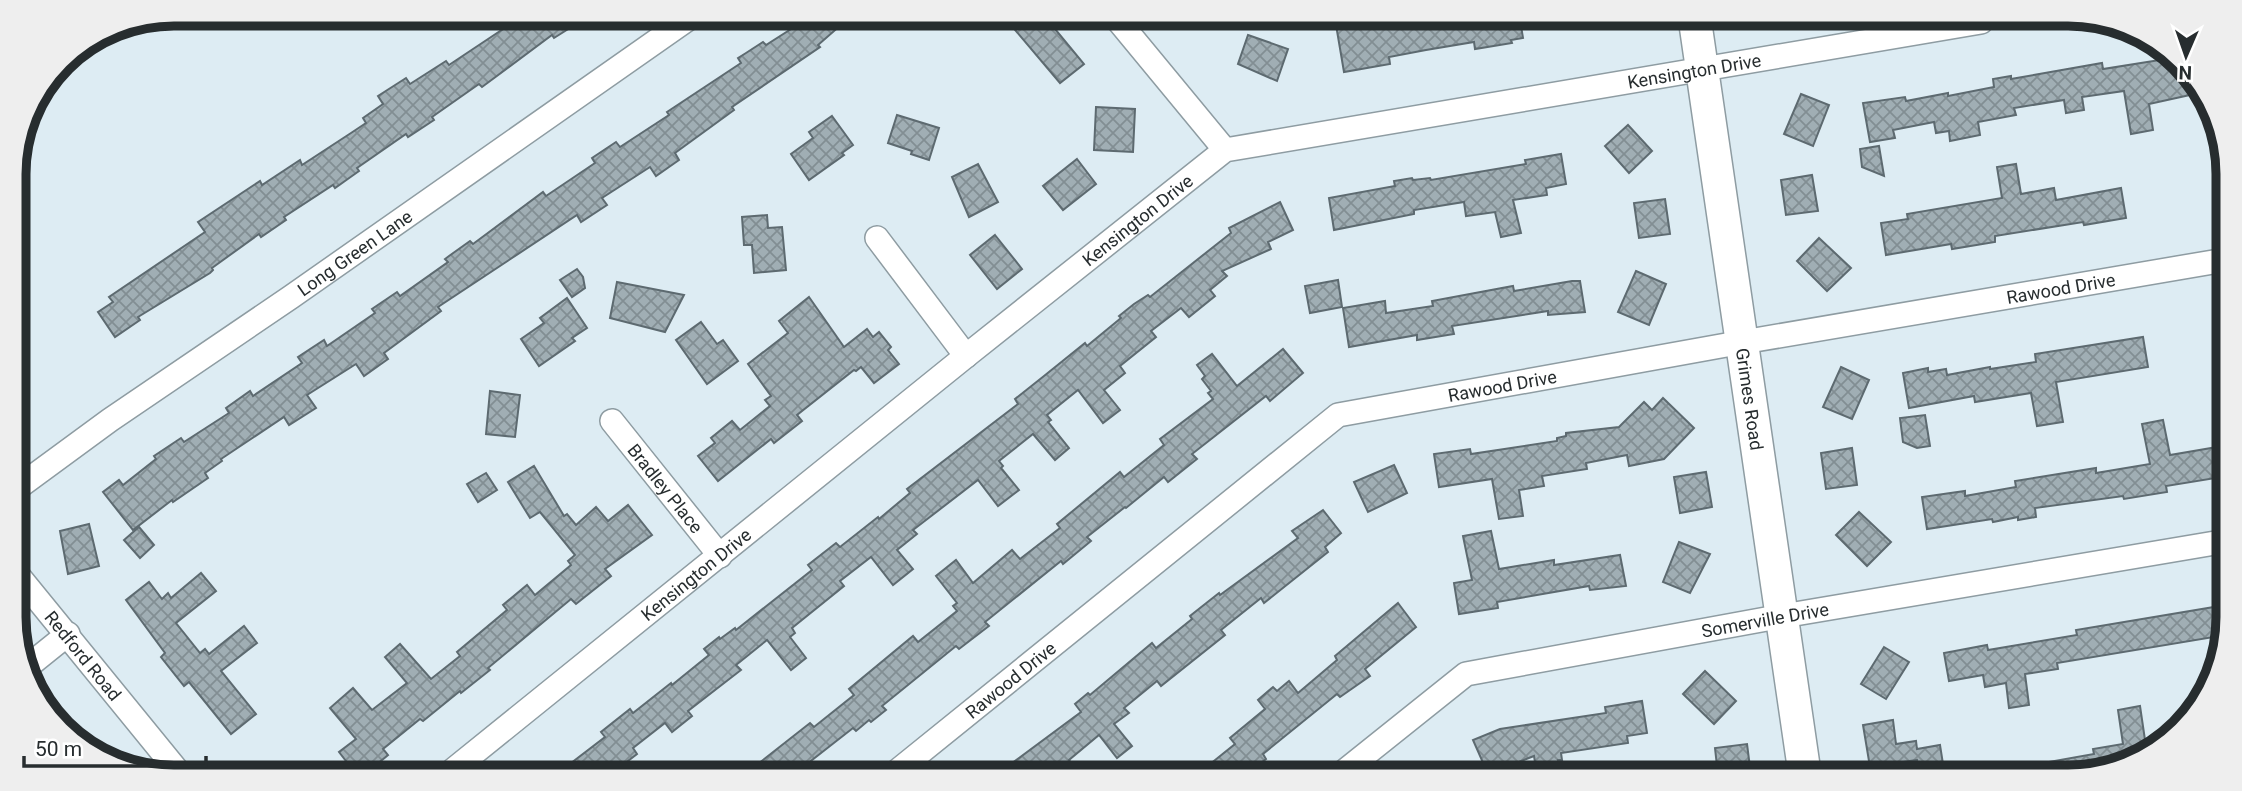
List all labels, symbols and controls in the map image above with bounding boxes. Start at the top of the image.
north arrow [2151,21,2221,91]
street label: Kensington Drive [1626,49,1763,92]
text: N [2178,61,2193,84]
street label: Kensington Drive [1078,170,1197,270]
street label: Long Green Lane [293,205,416,300]
street label: Rawood Drive [2005,268,2117,308]
street label: Grimes Road [1732,346,1768,452]
street label: Rawood Drive [1446,365,1558,405]
street label: Bradley Place [624,439,708,537]
street label: Kensington Drive [637,523,755,625]
street label: Somerville Drive [1700,598,1830,641]
street label: Redford Road [41,606,126,704]
street label: Rawood Drive [961,637,1060,722]
scale bar [24,724,206,768]
text: 50 m [35,737,82,761]

